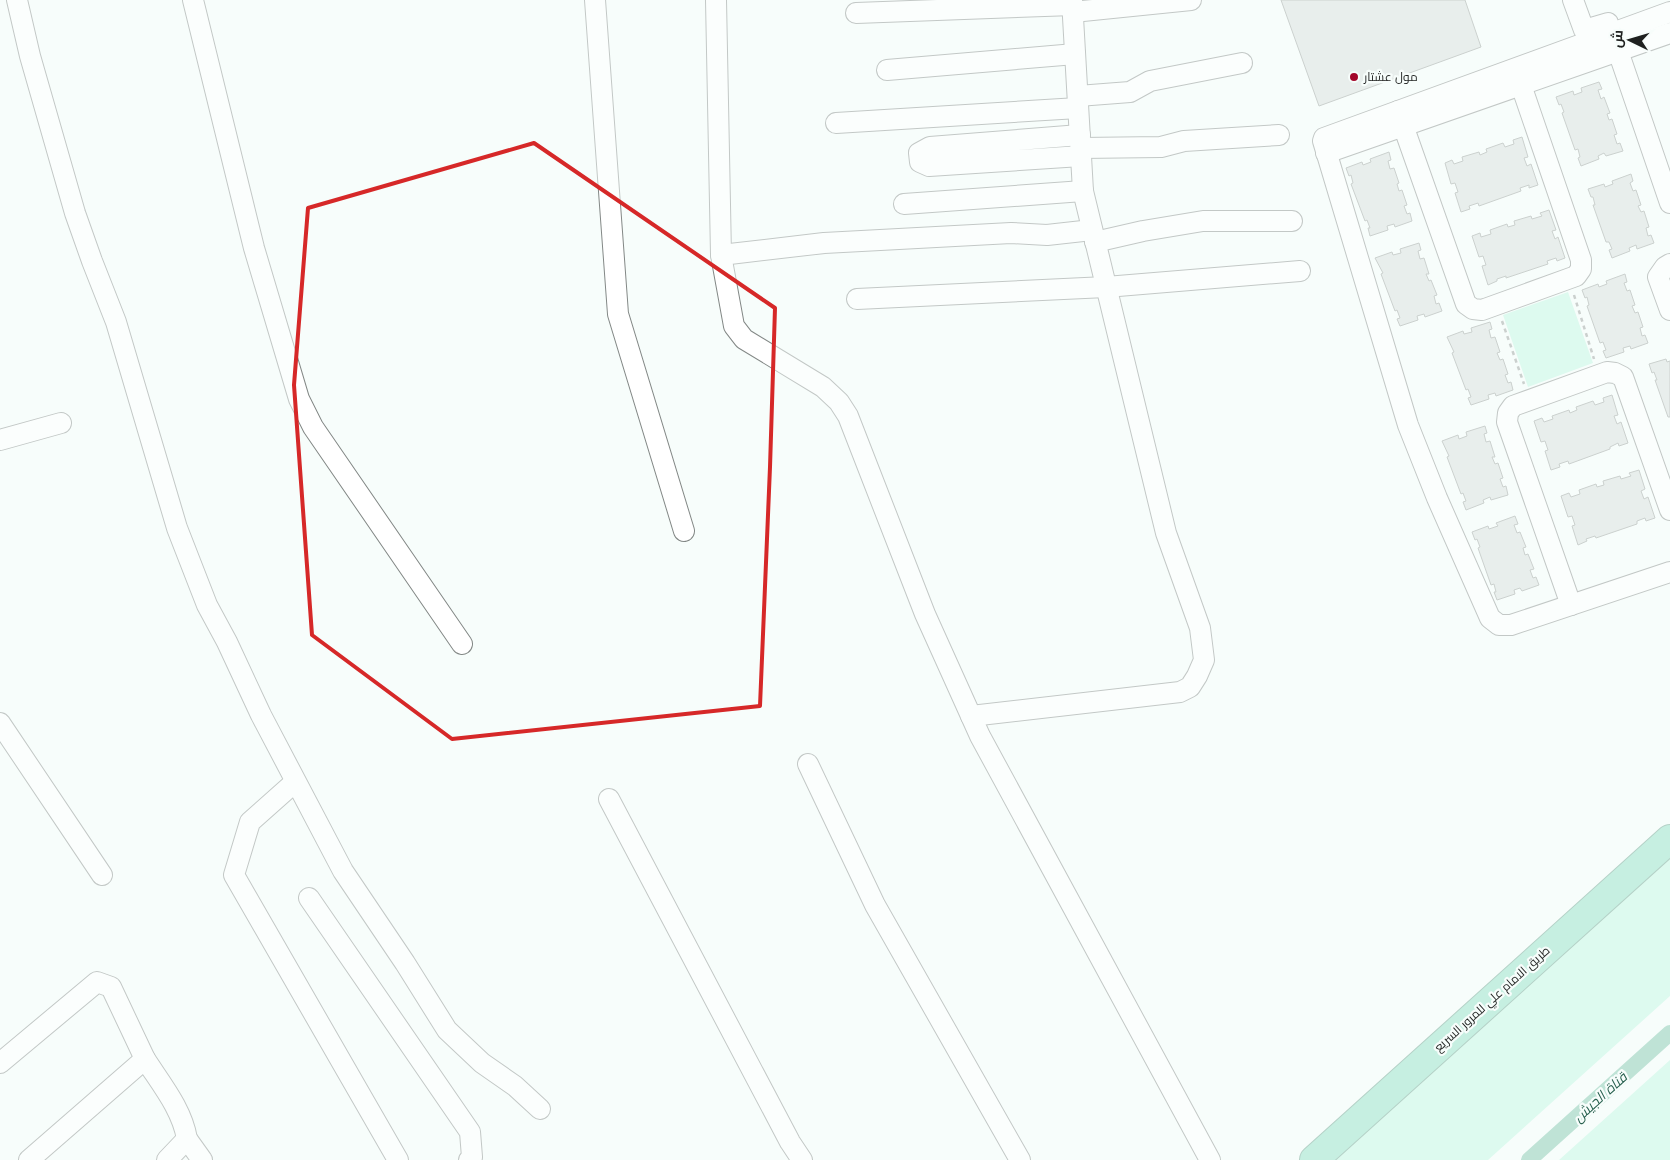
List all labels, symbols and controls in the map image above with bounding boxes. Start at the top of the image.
north arrow [1605,15,1655,65]
text: ش [1608,29,1627,49]
place label: مول عشتار [1363,70,1418,84]
marker: مول عشتار [1348,71,1360,83]
street label: طريق الامام علي للمرور السريع [1431,943,1555,1057]
water label: قناة الجيش [1570,1068,1632,1126]

